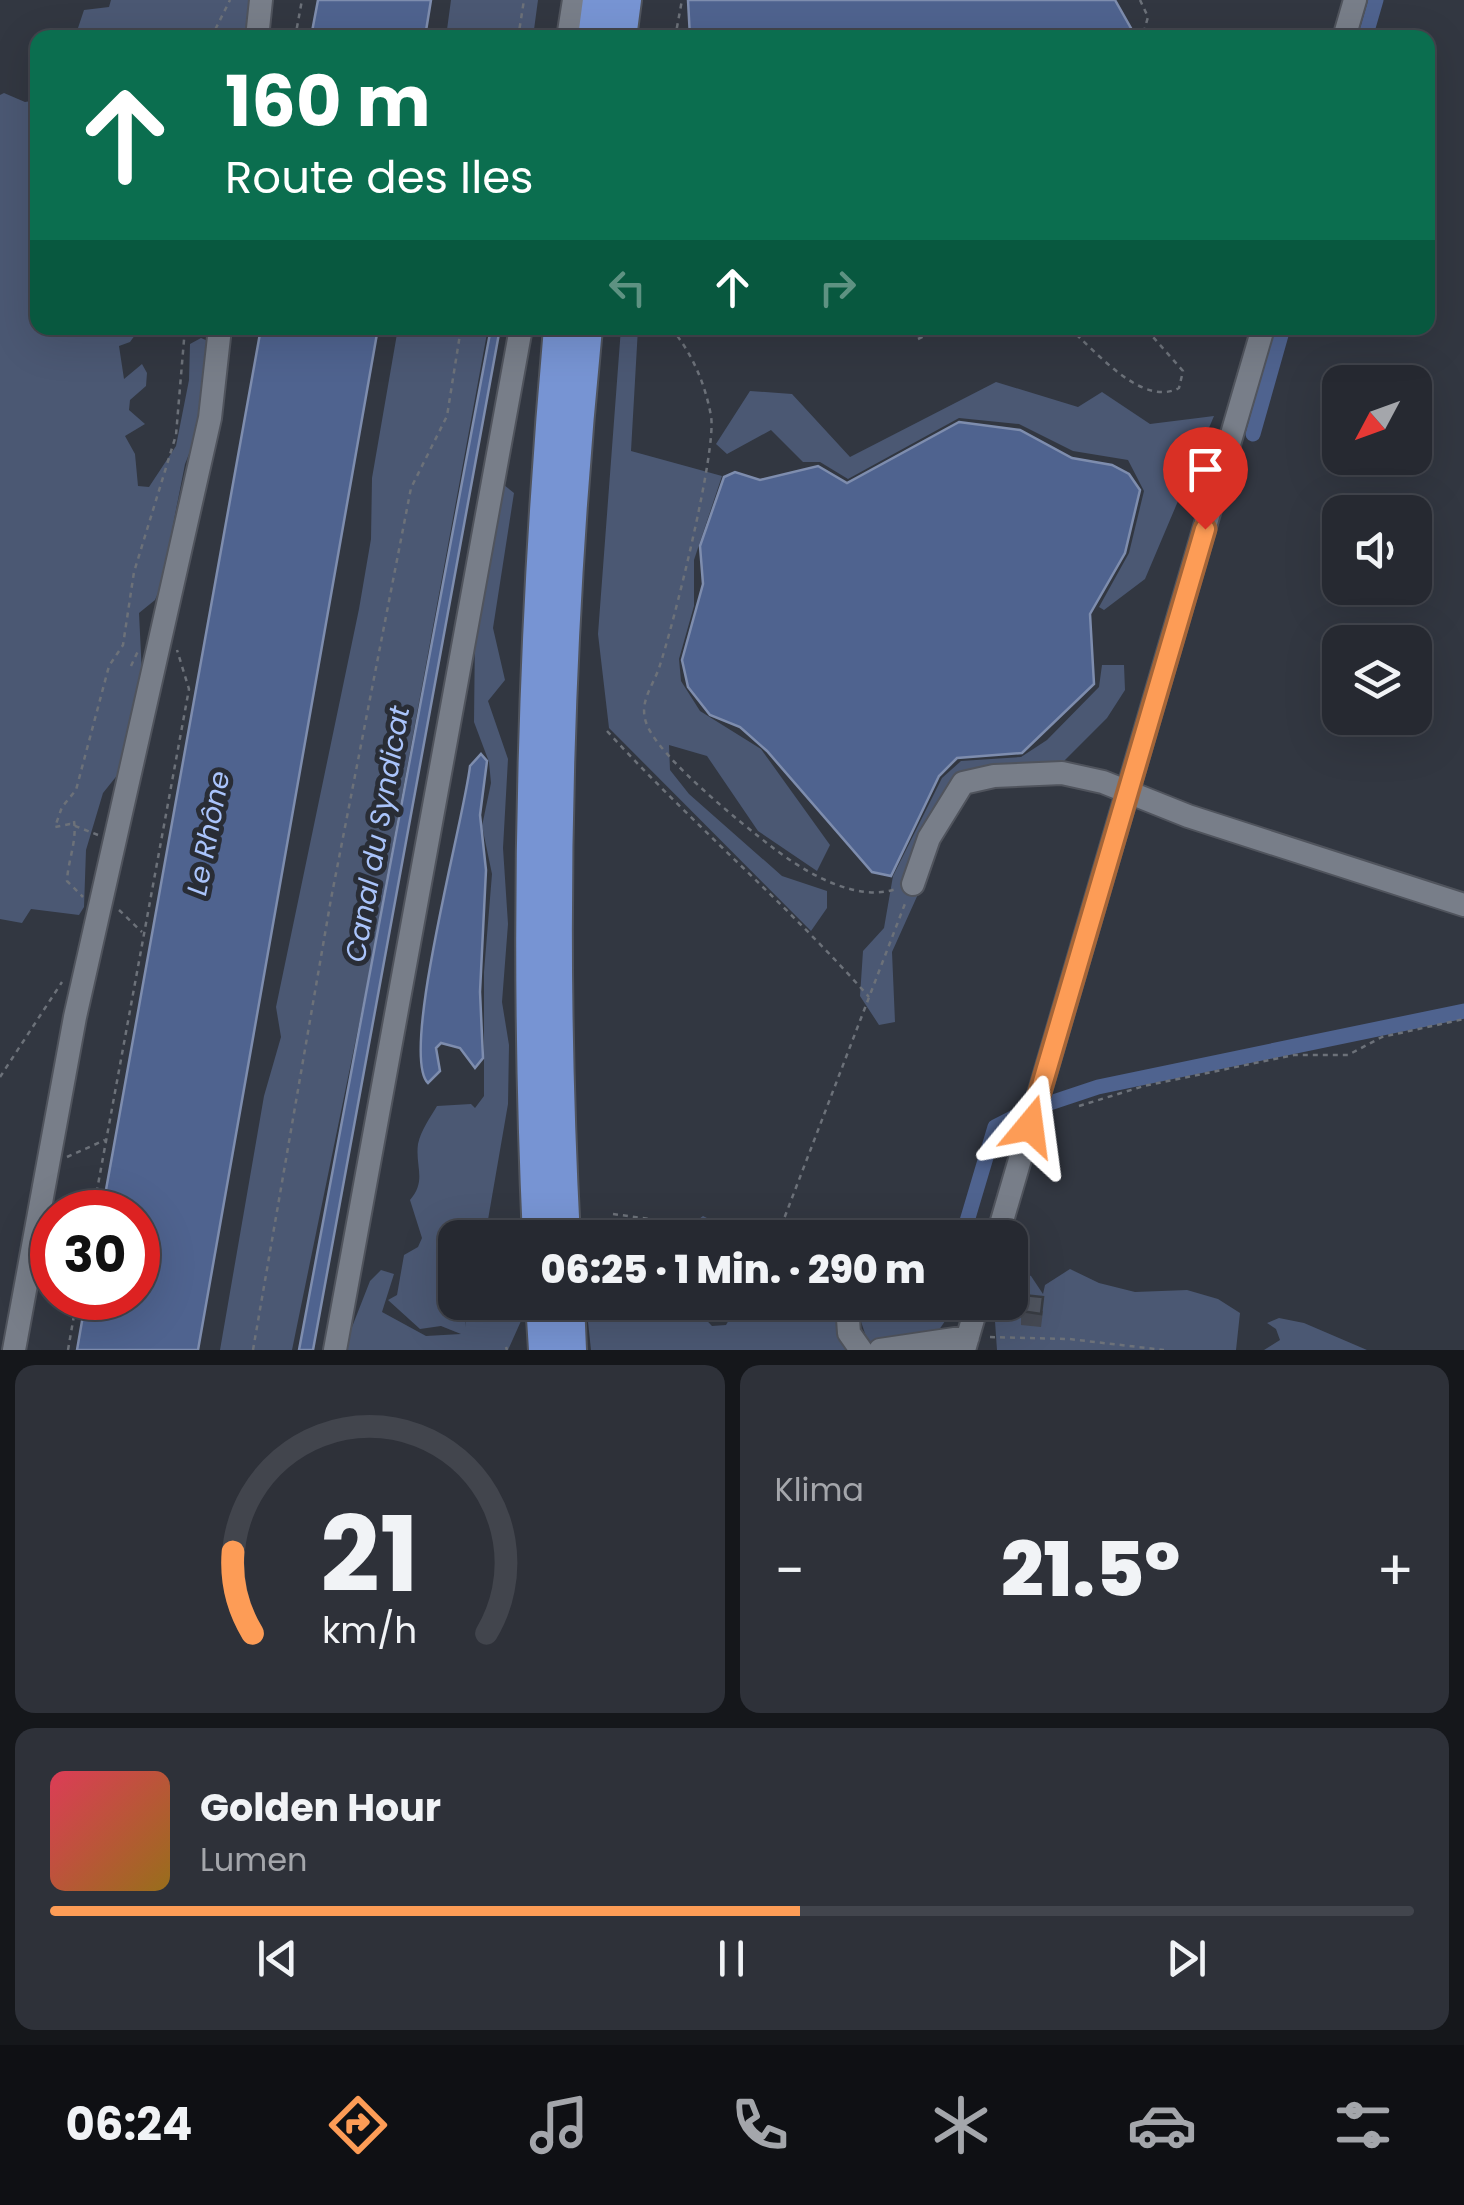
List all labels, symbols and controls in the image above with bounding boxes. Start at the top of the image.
text: 160 m [225,52,431,151]
icon: ahead [60,70,190,200]
text: Route des Iles [225,146,534,209]
icon: left [600,260,655,315]
icon: ahead [705,260,760,315]
icon: right [810,260,865,315]
north arrow [1322,365,1432,475]
map controls [1322,365,1432,735]
pin [1163,427,1248,530]
icon: arrive [1178,442,1233,497]
button: sound [1322,495,1432,605]
button: layers [1322,625,1432,735]
water label: Canal du Syndicat [336,702,419,965]
water label: Le Rhône [177,768,240,899]
position arrow [978,1074,1082,1178]
speed limit sign: 30 [30,1190,160,1320]
text: 06:25 · 1 Min. · 290 m [541,1243,925,1296]
text: Klima [775,1467,864,1512]
text: 21 [320,1482,419,1627]
text: 21.5° [1001,1517,1180,1622]
text: − [775,1532,805,1609]
text: + [1376,1532,1414,1609]
text: km/h [322,1605,417,1656]
text: Golden Hour [200,1781,441,1834]
text: Lumen [200,1837,308,1882]
icon: previous [250,1931,305,1986]
icon: pause [704,1931,759,1986]
icon: next [1159,1931,1214,1986]
icon: directions [323,2090,393,2160]
icon: music [524,2090,594,2160]
icon: phone [725,2090,795,2160]
icon: climate [926,2090,996,2160]
icon: car [1127,2090,1197,2160]
icon: filters [1328,2090,1398,2160]
text: 06:24 [66,2093,192,2156]

